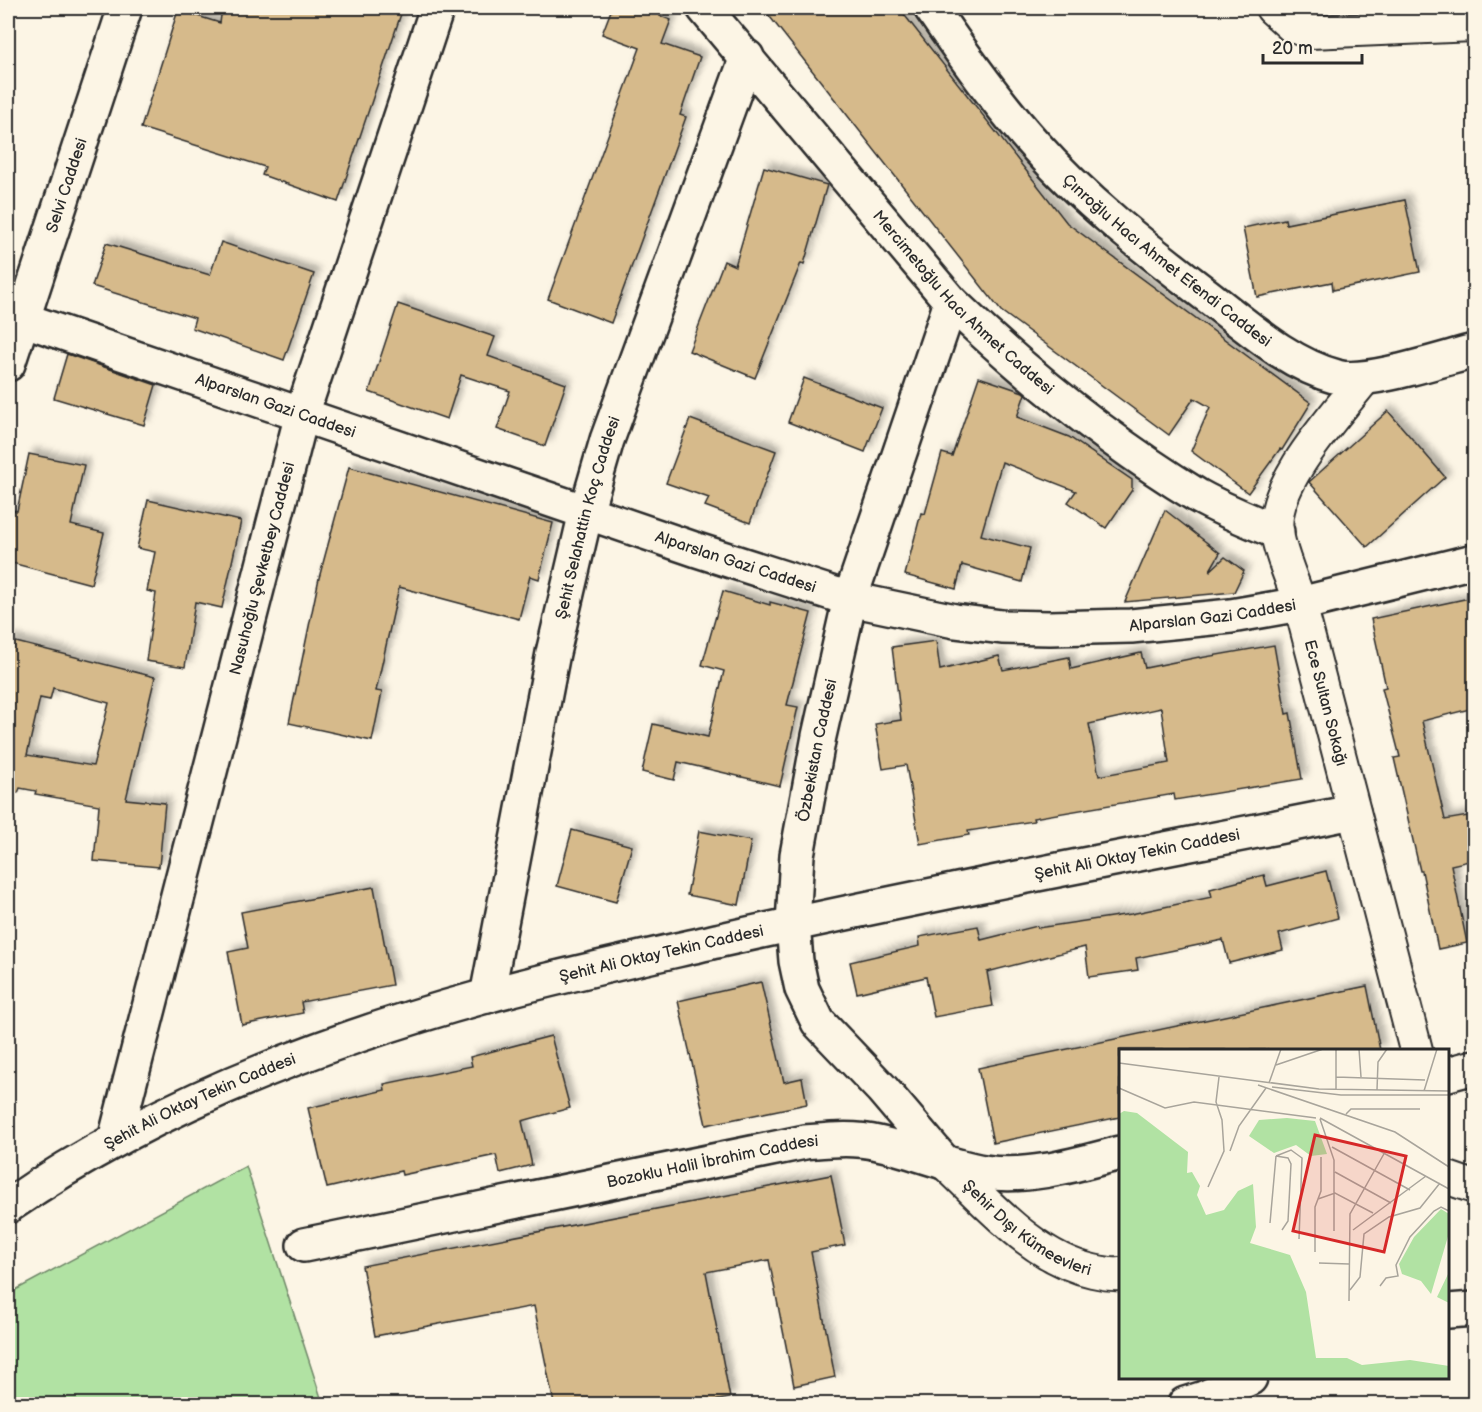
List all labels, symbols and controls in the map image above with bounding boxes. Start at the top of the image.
scale bar [1263,27,1362,65]
text: 20 m [1272,38,1313,59]
street label: Selvi Caddesi [42,136,91,235]
street label: Çınroğlu Hacı Ahmet Efendi Caddesi [1059,170,1275,351]
street label: Mercimetoğlu Hacı Ahmet Caddesi [869,207,1058,399]
street label: Alparslan Gazi Caddesi [193,370,358,442]
street label: Şehit Selahattin Koç Caddesi [552,414,624,621]
street label: Nasuhoğlu Şevketbey Caddesi [226,460,299,677]
street label: Alparslan Gazi Caddesi [653,527,819,597]
street label: Alparslan Gazi Caddesi [1128,595,1297,636]
street label: Ece Sultan Sokağı [1300,638,1351,768]
street label: Özbekistan Caddesi [792,677,841,823]
street label: Şehit Ali Oktay Tekin Caddesi [1033,825,1241,884]
street label: Şehit Ali Oktay Tekin Caddesi [557,921,765,986]
street label: Şehit Ali Oktay Tekin Caddesi [101,1049,298,1154]
inset map [1119,1049,1449,1379]
street label: Bozoklu Halil İbrahim Caddesi [605,1131,819,1192]
street label: Şehir Dışı Kümeevleri [959,1176,1093,1280]

